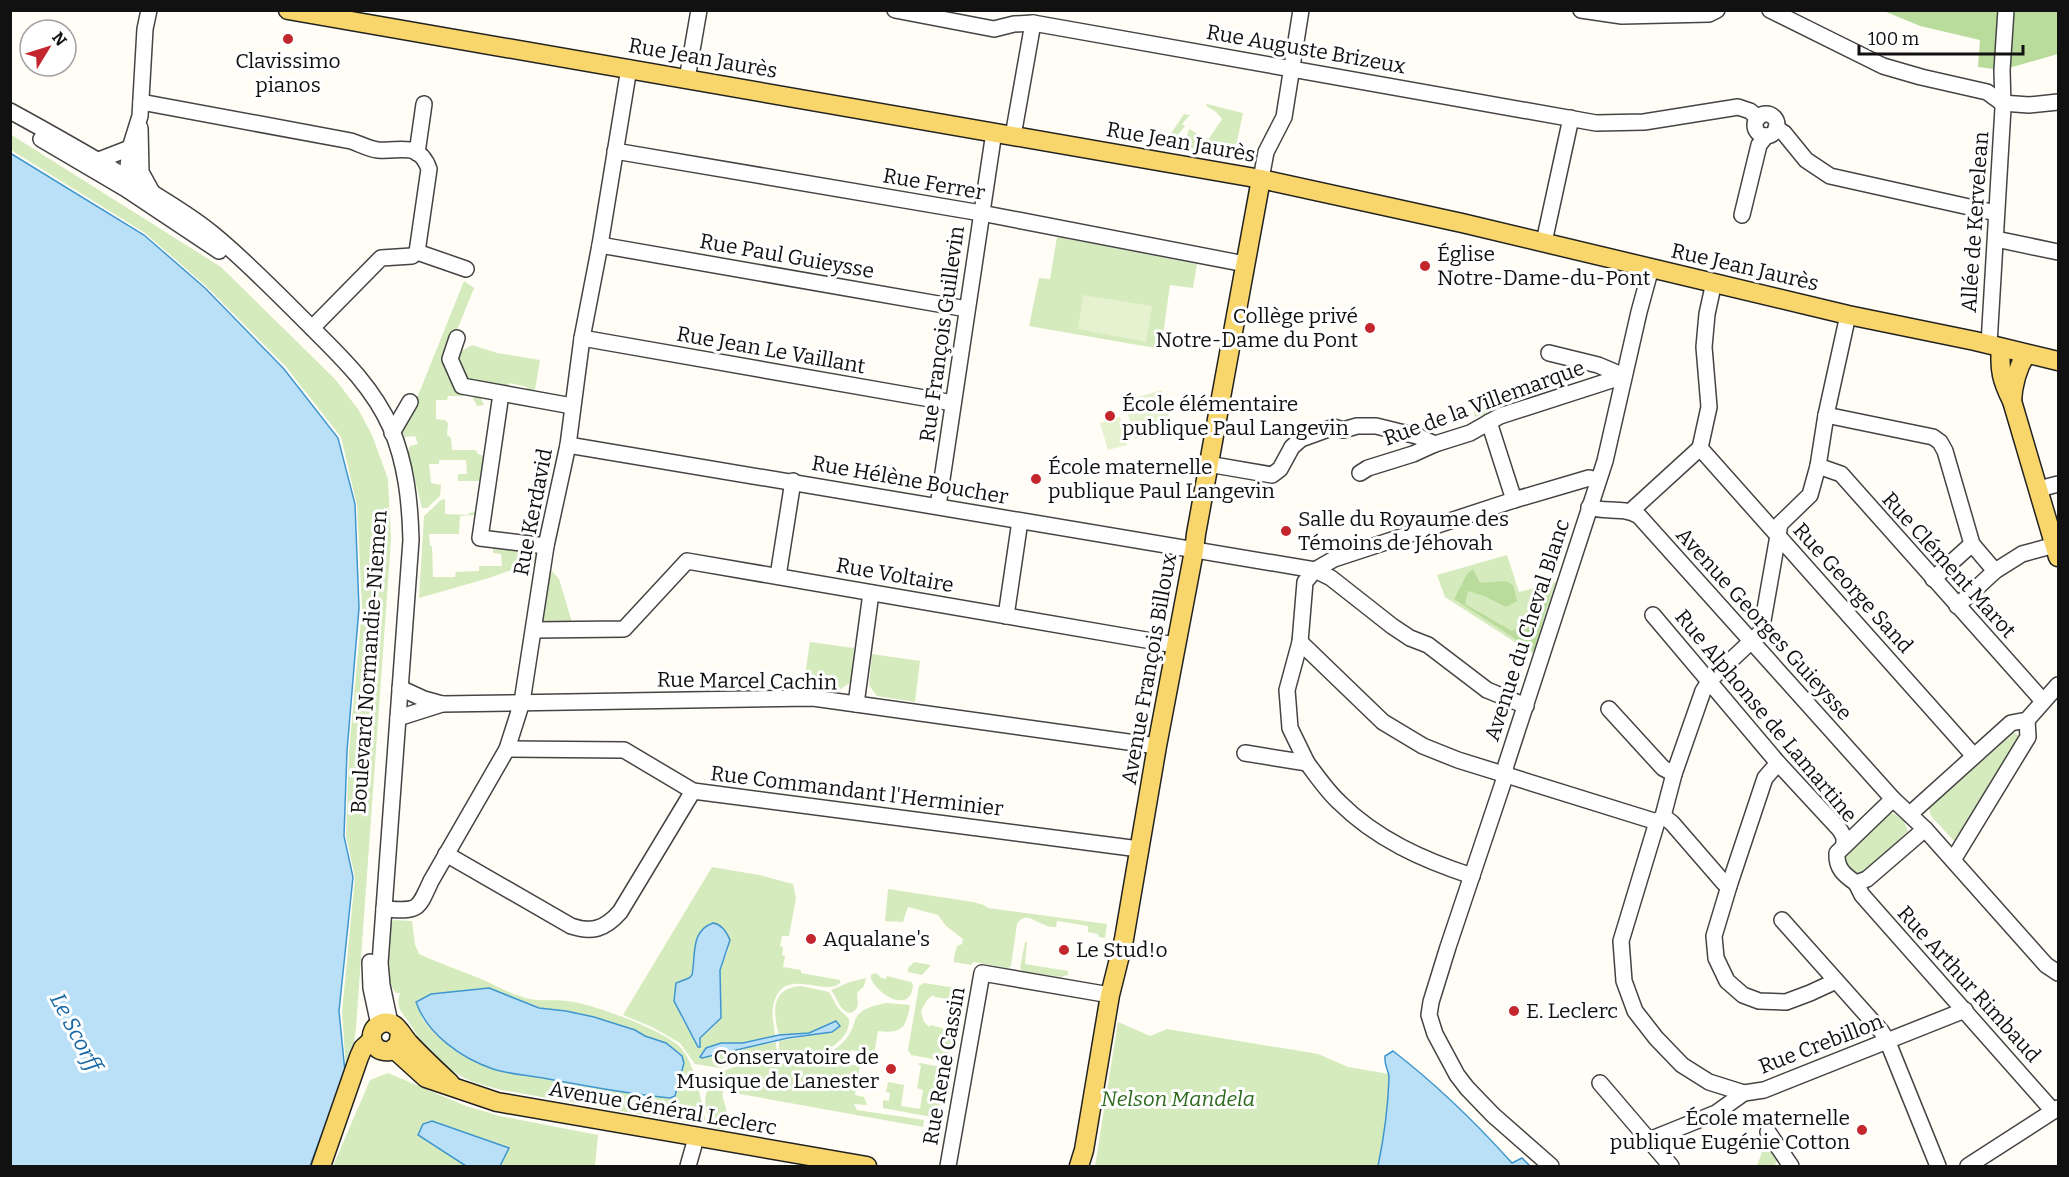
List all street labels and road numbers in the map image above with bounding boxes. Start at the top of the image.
street label: Rue Auguste Brizeux [1204,19,1408,79]
street label: Rue Jean Jaurès [627,32,779,84]
street label: Rue Jean Jaurès [1105,116,1257,168]
street label: Allée de Kervelean [1956,131,1994,313]
street label: Rue Ferrer [881,162,987,206]
street label: Rue François Guillevin [914,224,970,444]
street label: Rue Paul Guieysse [698,228,876,284]
street label: Rue Jean Jaurès [1669,237,1821,297]
street label: Rue Jean Le Vaillant [675,321,868,379]
street label: Rue de la Villemarque [1380,354,1588,452]
street label: Rue Kerdavid [508,446,558,578]
street label: Rue Hélène Boucher [810,450,1010,510]
street label: Rue Clément Marot [1877,487,2022,644]
street label: Boulevard Normandie-Niemen [345,509,393,815]
street label: Avenue du Cheval Blanc [1479,516,1575,744]
street label: Rue George Sand [1788,517,1918,659]
street label: Avenue Georges Guieysse [1670,522,1858,726]
street label: Avenue François Billoux [1116,551,1182,786]
street label: Rue Voltaire [834,552,956,598]
street label: Rue Alphonse de Lamartine [1669,604,1863,828]
street label: Rue Marcel Cachin [657,666,837,696]
street label: Rue Commandant l'Herminier [709,760,1005,822]
street label: Rue Arthur Rimbaud [1892,900,2046,1068]
street label: Rue René Cassin [917,985,971,1147]
street label: Rue Crebillon [1755,1008,1887,1080]
street label: Avenue Général Leclerc [547,1075,779,1141]

